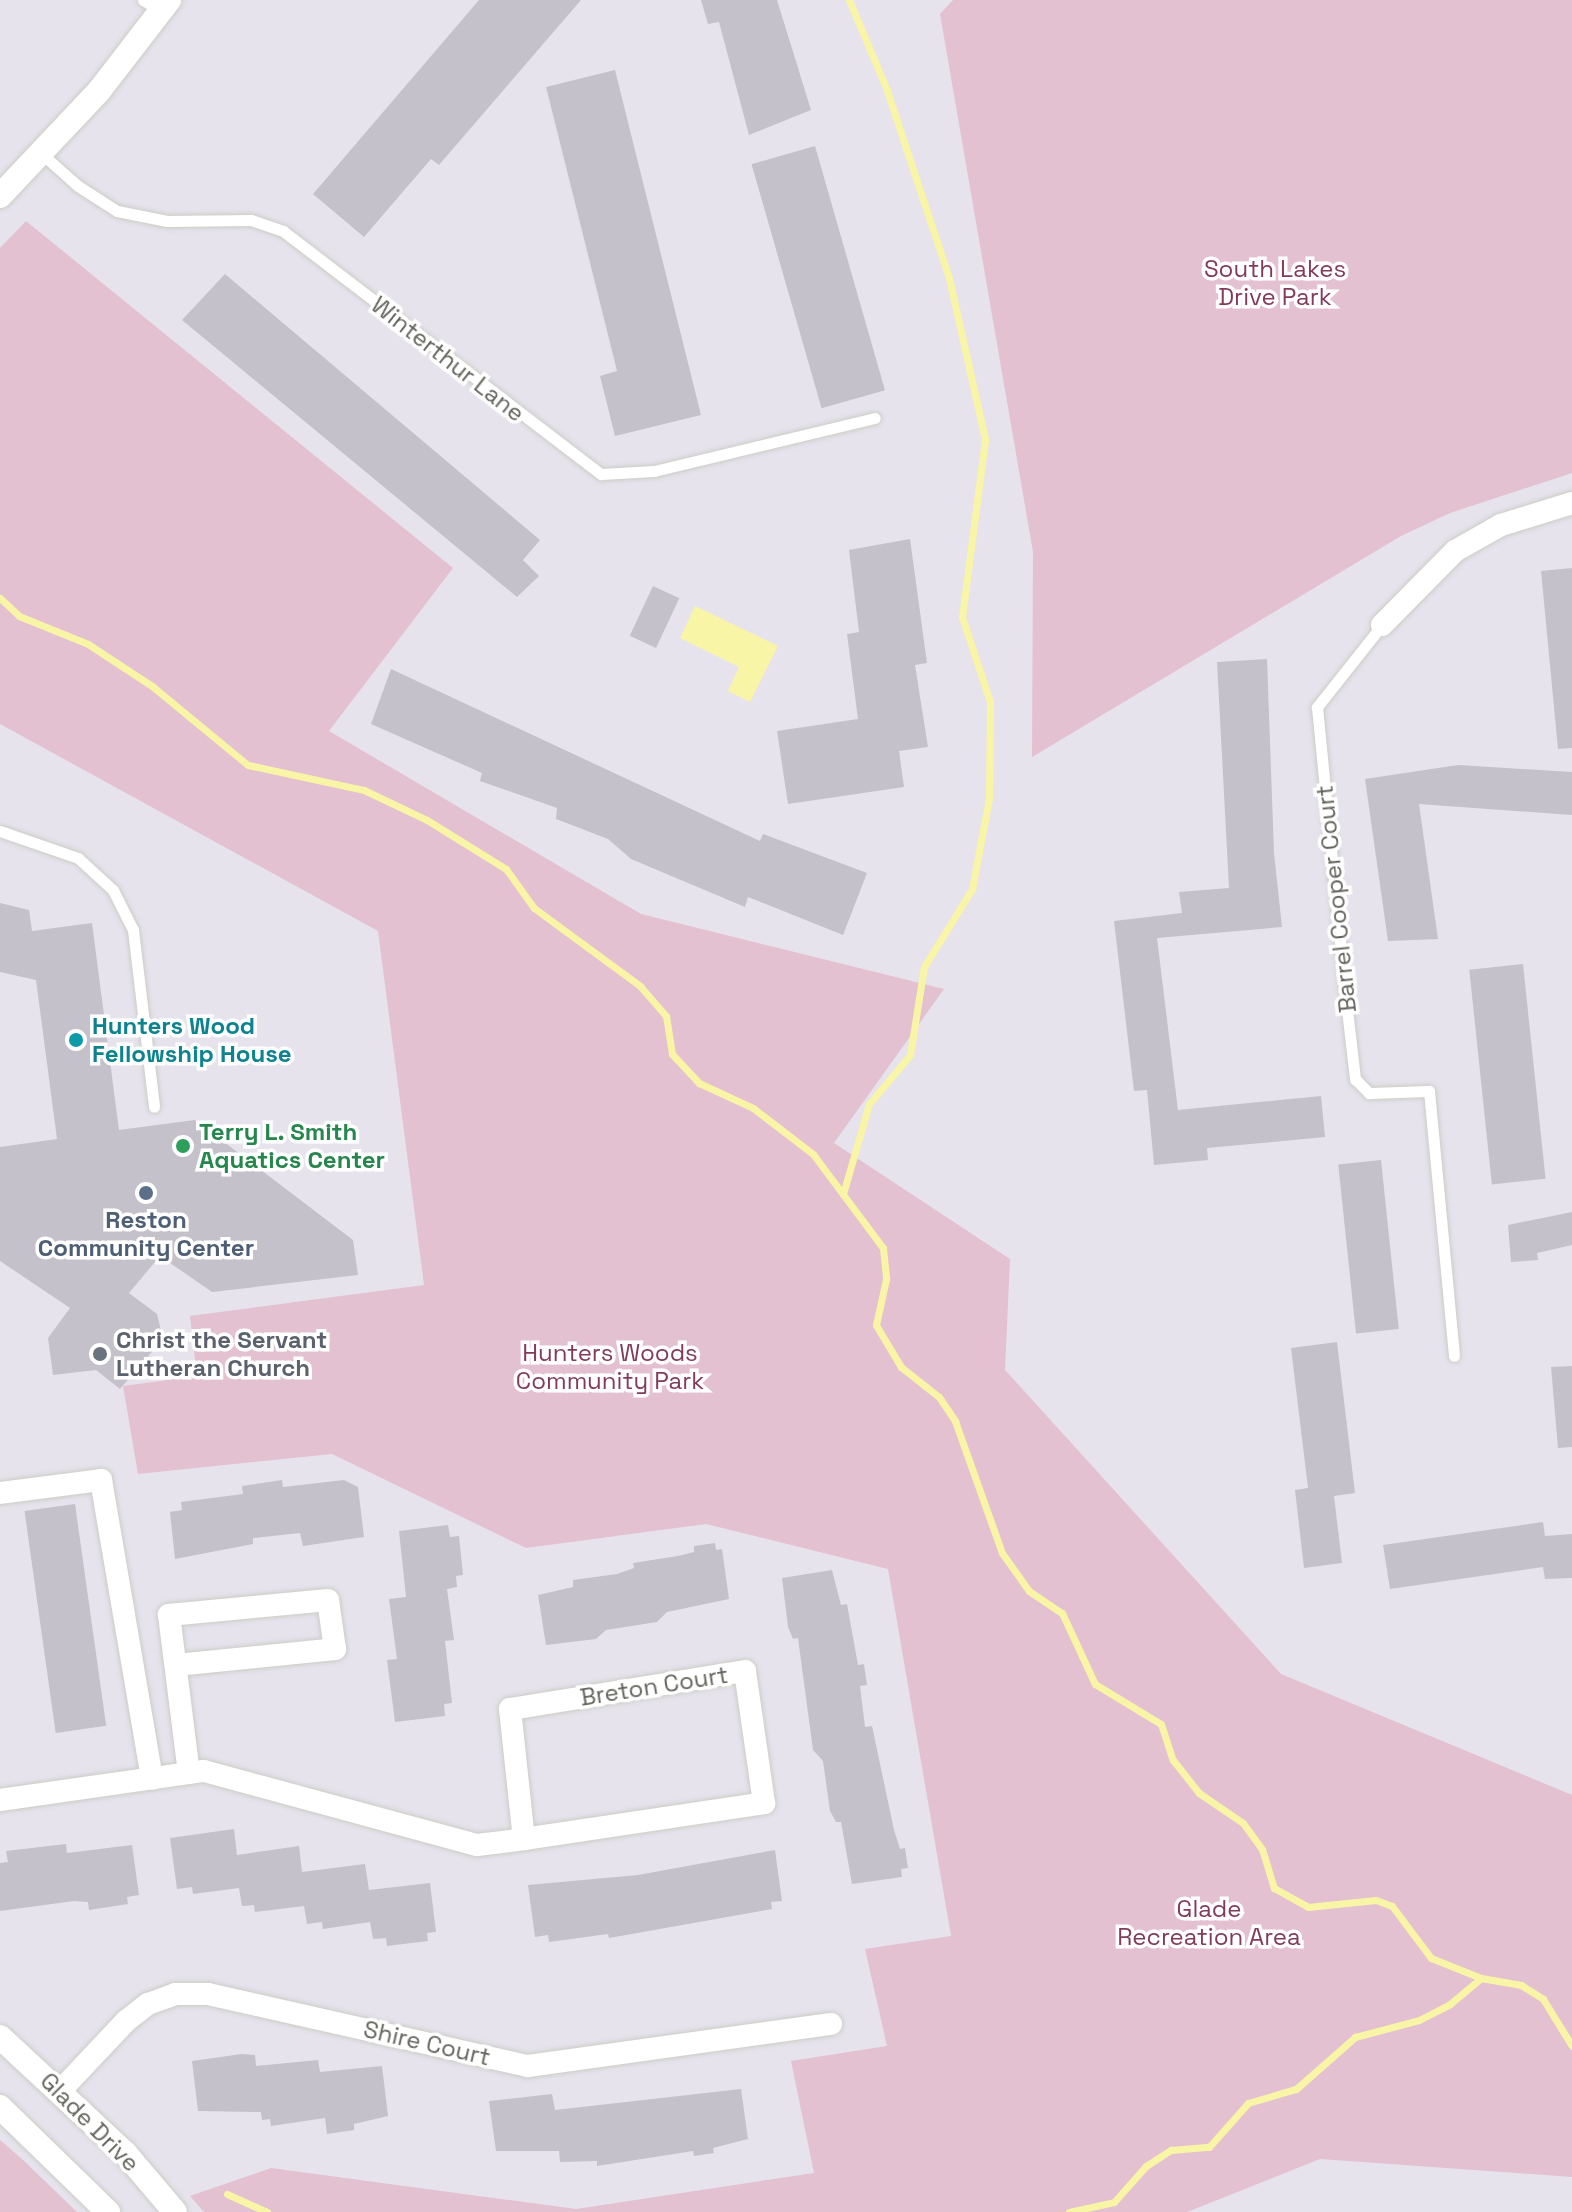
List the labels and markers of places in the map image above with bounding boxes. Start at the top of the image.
place label: Hunters Wood Fellowship House [92,1012,292,1068]
marker: Hunters Wood Fellowship House [67,1031,85,1049]
place label: Terry L. Smith Aquatics Center [199,1118,385,1174]
marker: Terry L. Smith Aquatics Center [174,1137,192,1155]
marker: Reston Community Center [137,1184,155,1202]
place label: Reston Community Center [38,1206,254,1262]
place label: Christ the Servant Lutheran Church [116,1326,327,1382]
marker: Christ the Servant Lutheran Church [91,1345,109,1363]

